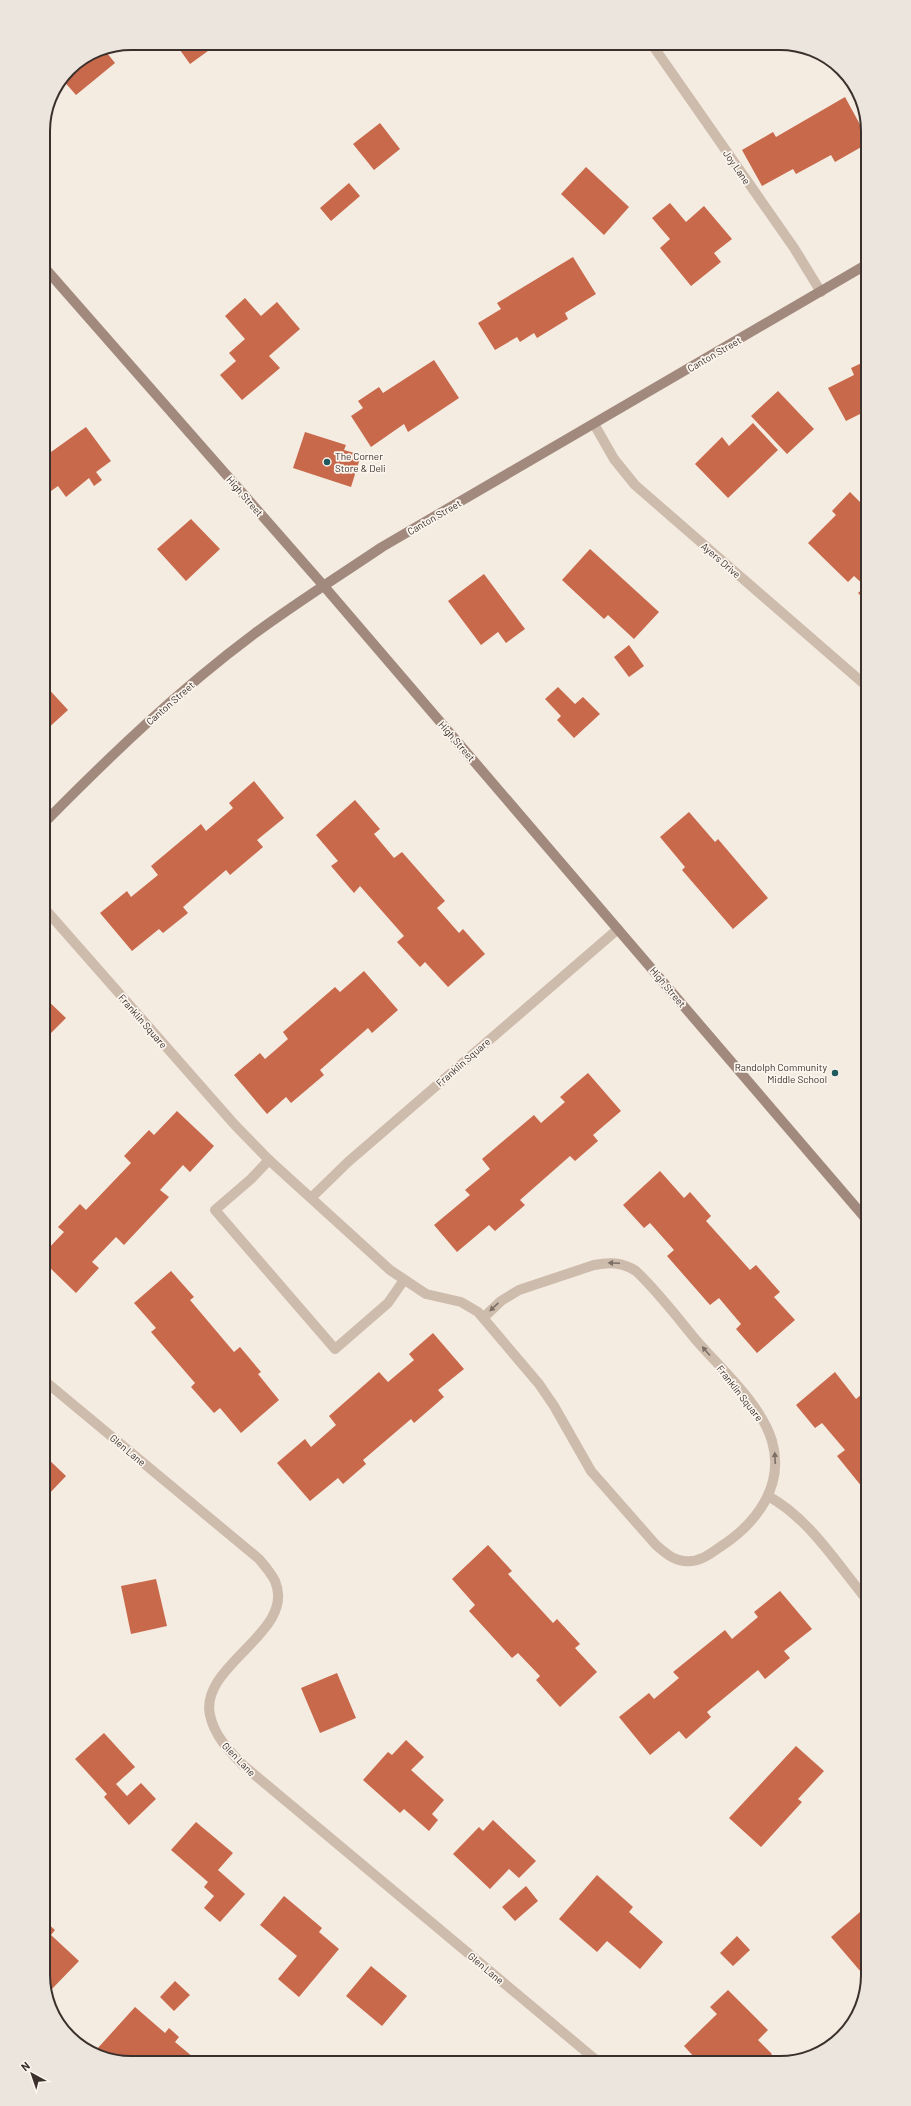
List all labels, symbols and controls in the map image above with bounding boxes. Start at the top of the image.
street label: Joy Lane [721,148,753,186]
street label: Canton Street [685,334,743,374]
place label: The Corner Store & Deli [335,450,386,474]
marker: The Corner Store & Deli [322,457,332,467]
street label: High Street [224,474,266,519]
street label: Canton Street [405,497,463,537]
street label: Ayers Drive [699,540,743,580]
street label: Canton Street [143,679,197,727]
street label: High Street [436,719,478,764]
street label: High Street [648,964,689,1010]
street label: Franklin Square [116,992,170,1050]
street label: Franklin Square [434,1035,492,1089]
place label: Randolph Community Middle School [735,1061,827,1085]
marker: Randolph Community Middle School [830,1068,840,1078]
one-way arrow [608,1260,620,1267]
one-way arrow [489,1303,499,1312]
one-way arrow [702,1346,711,1356]
street label: Franklin Square [714,1363,766,1423]
street label: Glen Lane [108,1432,148,1468]
one-way arrow [771,1452,778,1464]
street label: Glen Lane [220,1740,258,1778]
street label: Glen Lane [466,1950,506,1986]
north arrow [12,2054,52,2094]
text: N [18,2059,32,2073]

